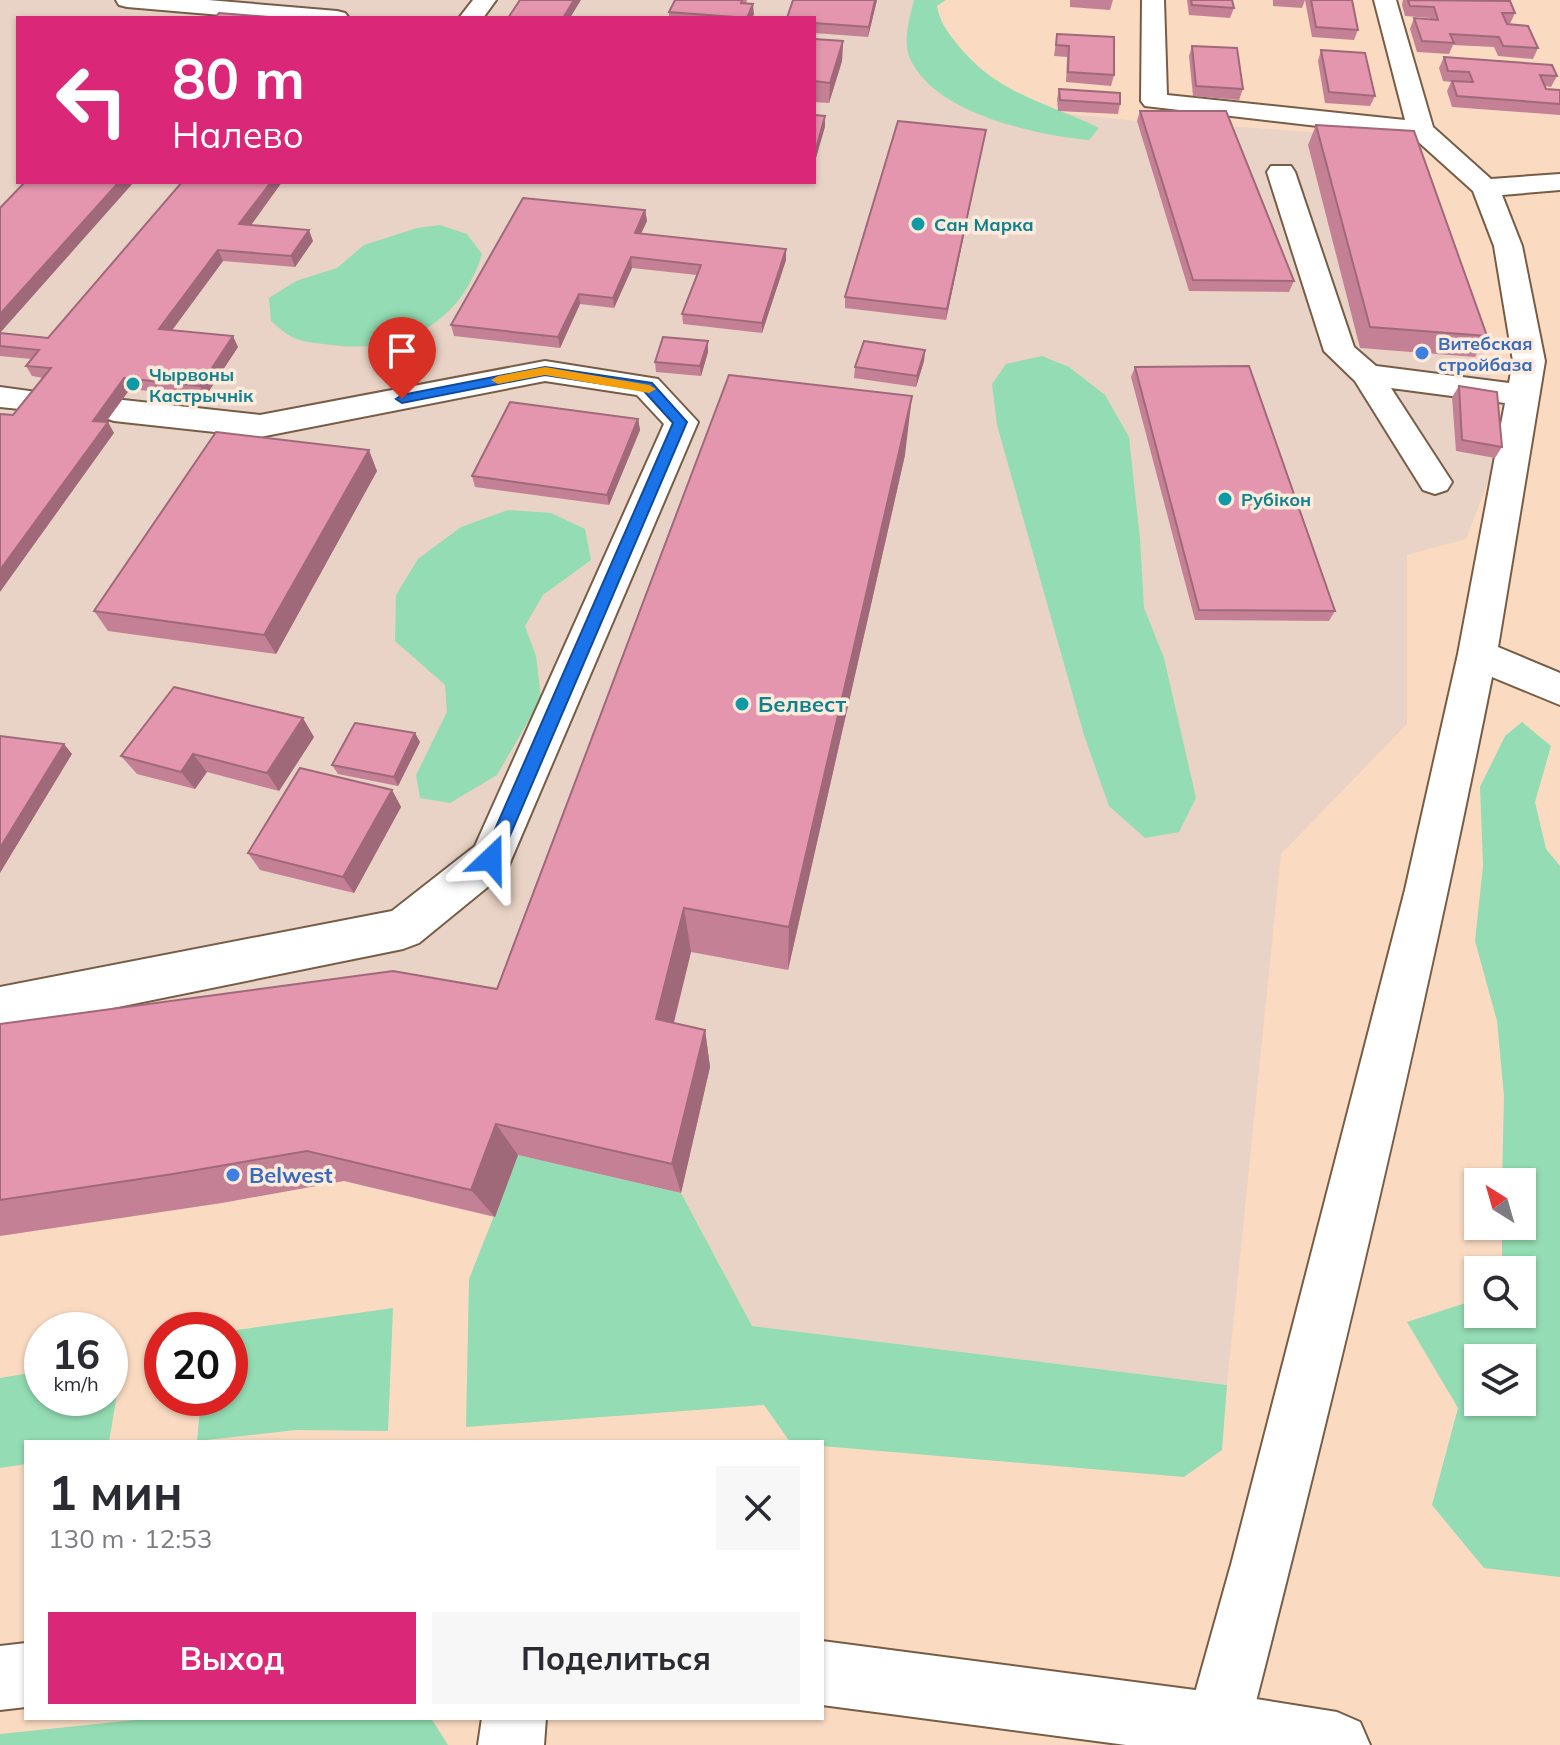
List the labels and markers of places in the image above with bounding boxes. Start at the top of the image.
place label: Сан Марка [934,213,1034,236]
marker: Сан Марка [909,215,927,233]
pin [368,317,436,399]
place label: Витебская стройбаза [1438,332,1533,376]
marker: Витебская стройбаза [1413,344,1431,362]
place label: Чырвоны Кастрычнік [149,363,254,407]
marker: Чырвоны Кастрычнік [124,375,142,393]
place label: Рубікон [1241,488,1311,511]
marker: Рубікон [1216,490,1234,508]
place label: Белвест [758,690,846,718]
marker: Белвест [733,695,751,713]
place label: Belwest [249,1161,333,1189]
marker: Belwest [224,1166,242,1184]

